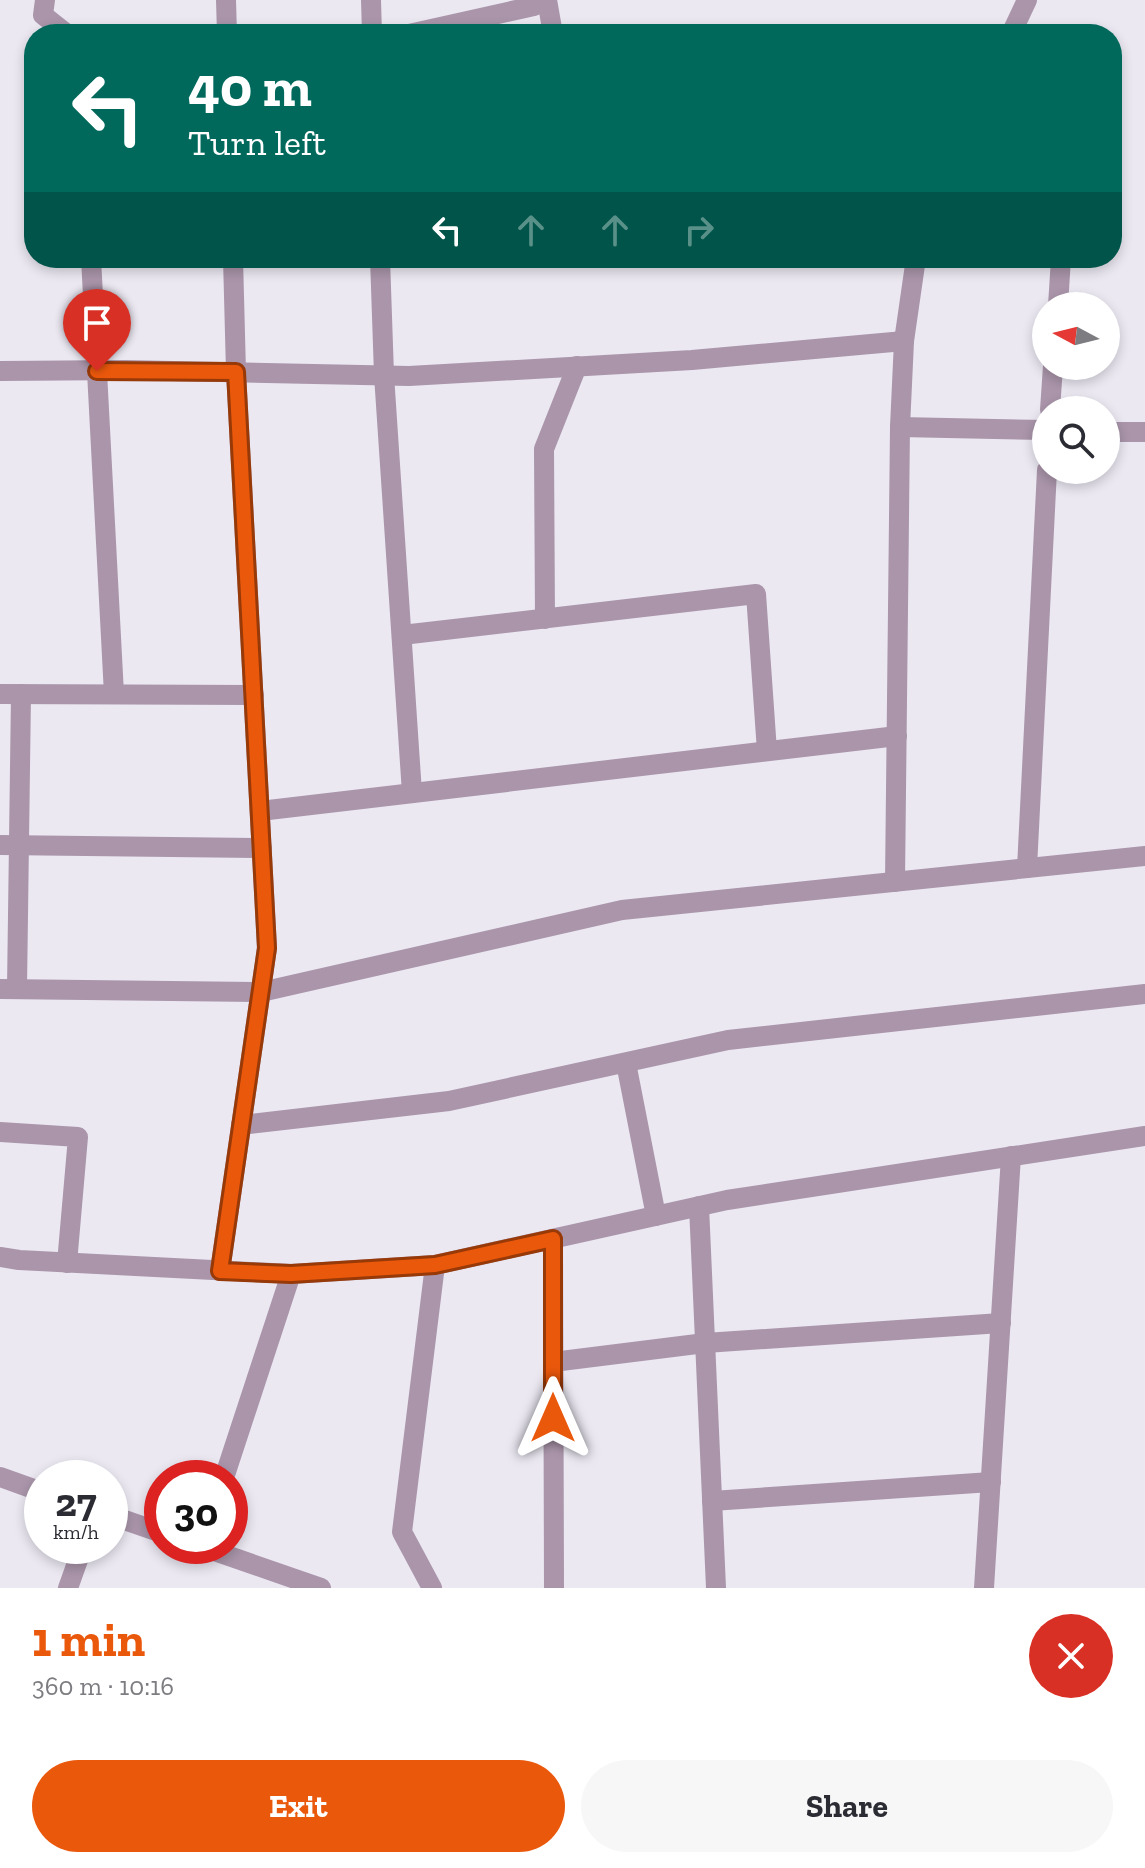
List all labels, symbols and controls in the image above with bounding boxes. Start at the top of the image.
text: 40 m [188,53,312,120]
icon: left [56,56,160,160]
text: Turn left [188,121,326,164]
icon: left [425,208,469,252]
icon: ahead [509,208,553,252]
icon: ahead [593,208,637,252]
icon: right [677,208,721,252]
pin [63,289,131,371]
north arrow [1032,292,1120,380]
map controls [1032,292,1120,484]
icon: arrive [75,301,119,345]
button: search [1032,396,1120,484]
position arrow [511,1376,595,1460]
speed limit sign: 30 [144,1460,248,1564]
text: 27 [55,1478,97,1526]
text: km/h [53,1520,99,1544]
text: 1 min [32,1611,145,1668]
button: close [1029,1614,1113,1698]
text: 360 m · 10:16 [32,1670,174,1702]
button: Exit [32,1760,565,1852]
button: Share [581,1760,1113,1852]

